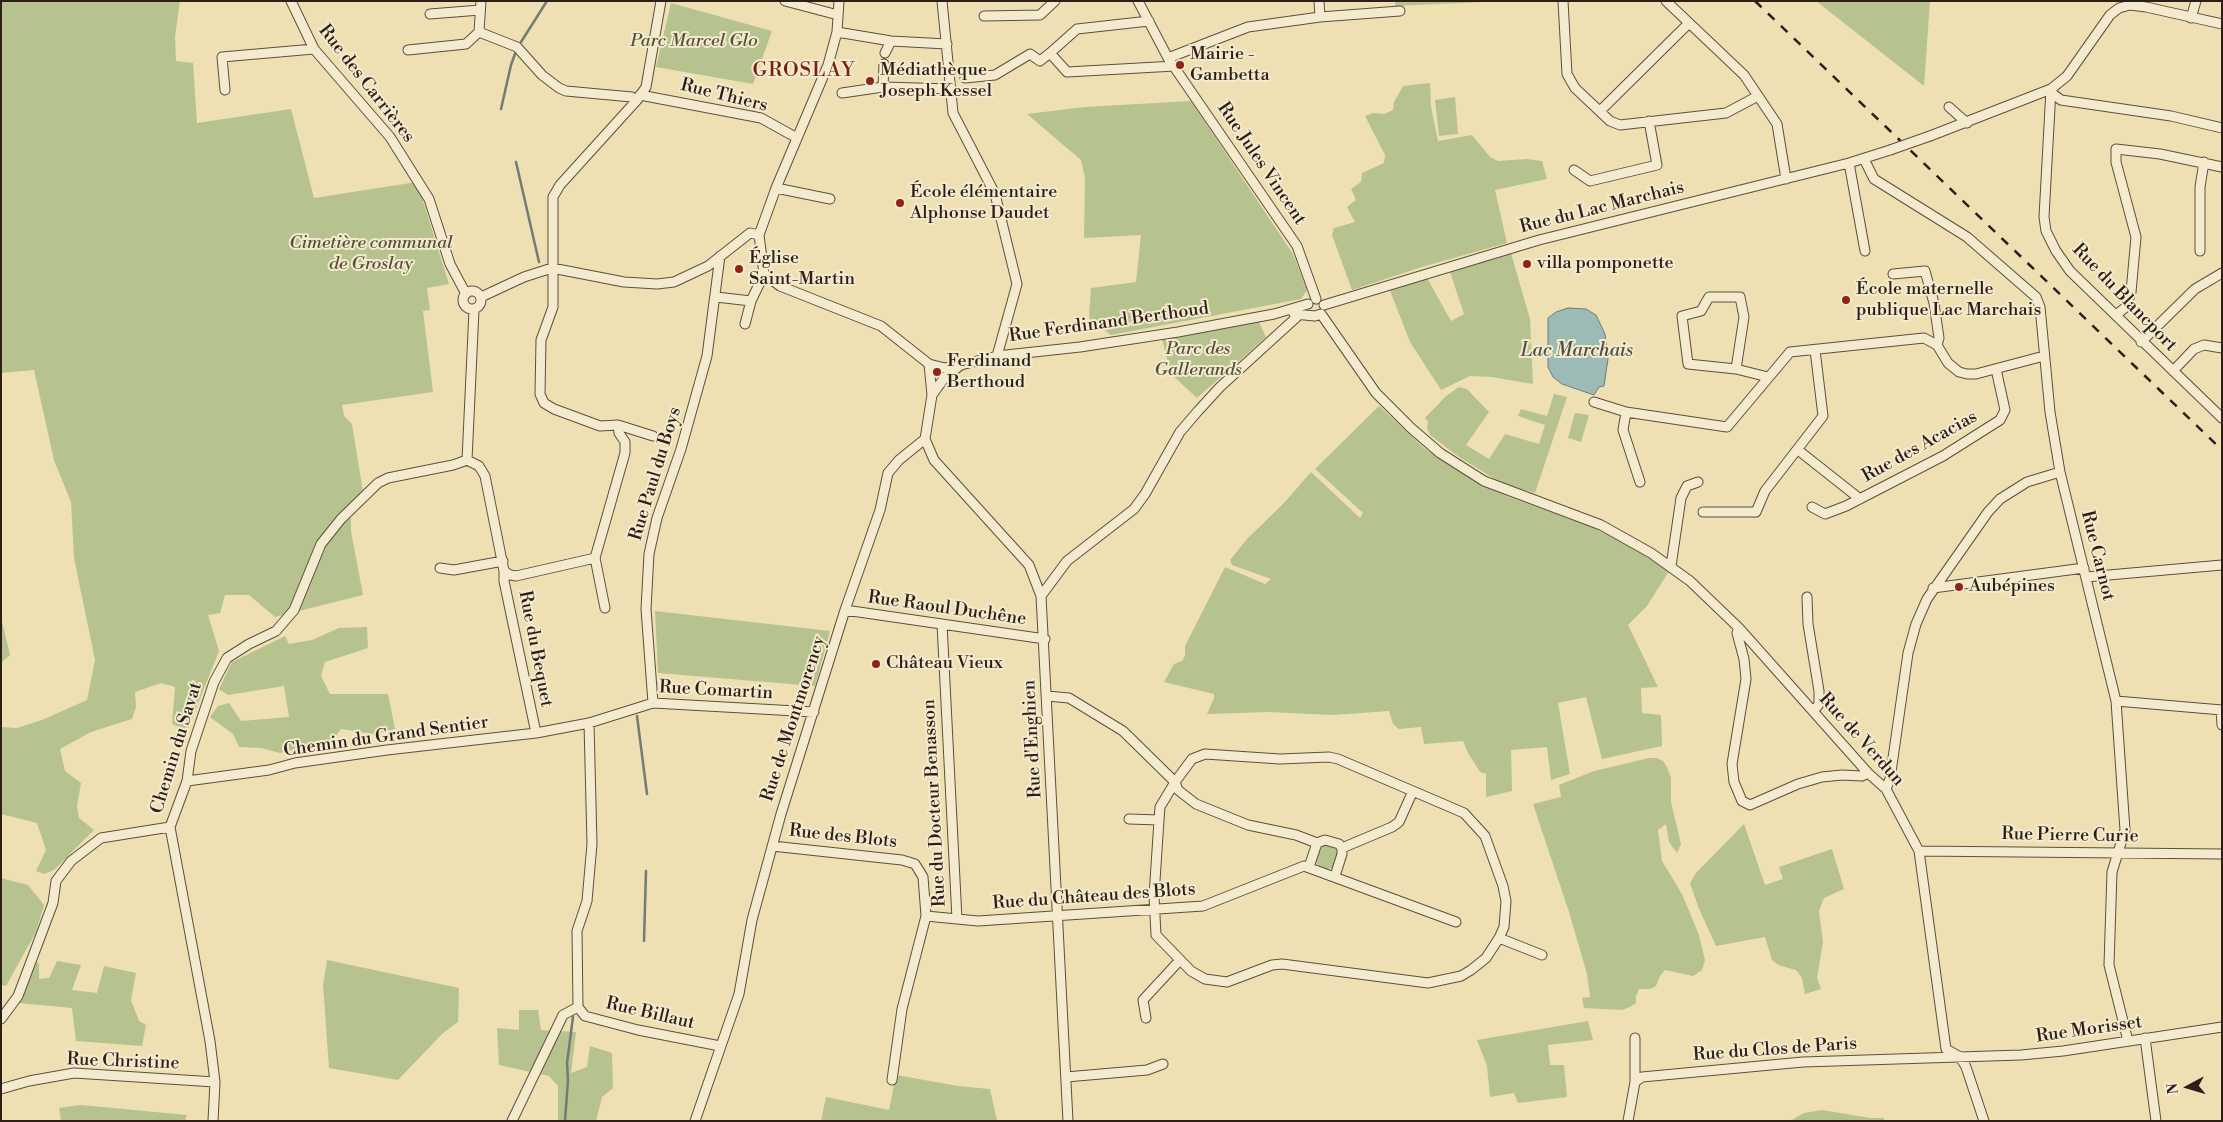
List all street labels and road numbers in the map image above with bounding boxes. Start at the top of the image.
street label: Rue des Carrières [313,21,419,147]
street label: Rue Thiers [678,75,770,117]
street label: Rue Jules Vincent [1212,99,1310,229]
street label: Rue du Lac Marchais [1518,177,1686,239]
street label: Rue du Blancport [2067,240,2181,356]
street label: Rue Ferdinand Berthoud [1008,298,1210,348]
street label: Rue Paul du Boys [625,405,687,543]
street label: Rue des Acacias [1859,406,1981,488]
street label: Rue Carnot [2075,509,2119,603]
street label: Rue Raoul Duchêne [866,587,1028,631]
street label: Rue du Bequet [513,589,557,709]
street label: Rue de Montmorency [757,633,831,805]
street label: Rue Comartin [658,677,774,705]
street label: Rue d'Enghien [1019,679,1047,799]
street label: Chemin du Savat [147,680,207,816]
street label: Rue de Verdun [1814,689,1908,791]
street label: Rue du Docteur Benasson [919,699,951,907]
street label: Chemin du Grand Sentier [282,712,490,762]
street label: Rue des Blots [788,821,898,853]
street label: Rue Pierre Curie [2001,824,2139,848]
street label: Rue du Château des Blots [992,879,1196,915]
street label: Rue Billaut [603,993,697,1035]
street label: Rue Morisset [2035,1012,2143,1048]
street label: Rue du Clos de Paris [1692,1033,1858,1067]
street label: Rue Christine [66,1049,180,1075]

